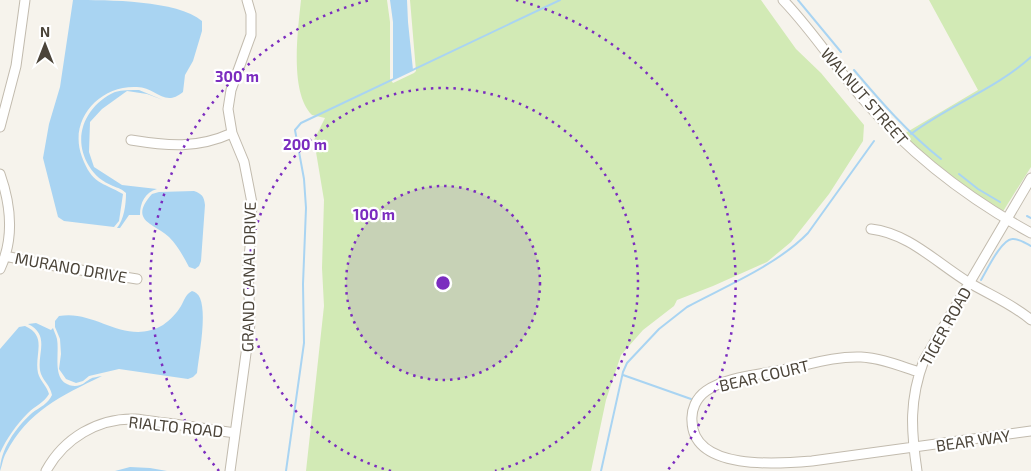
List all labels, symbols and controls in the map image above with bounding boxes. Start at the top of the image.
north arrow [20,20,70,70]
text: N [40,23,50,40]
street label: WALNUT STREET [818,43,912,149]
text: 300 m [215,67,259,85]
text: 200 m [283,135,327,153]
street label: GRAND CANAL DRIVE [237,202,259,352]
text: 100 m [353,205,395,223]
street label: MURANO DRIVE [13,248,129,286]
centre of rings [434,274,452,292]
street label: TIGER ROAD [916,283,974,369]
street label: BEAR COURT [717,355,811,395]
street label: RIALTO ROAD [128,412,224,440]
street label: BEAR WAY [934,425,1012,455]

